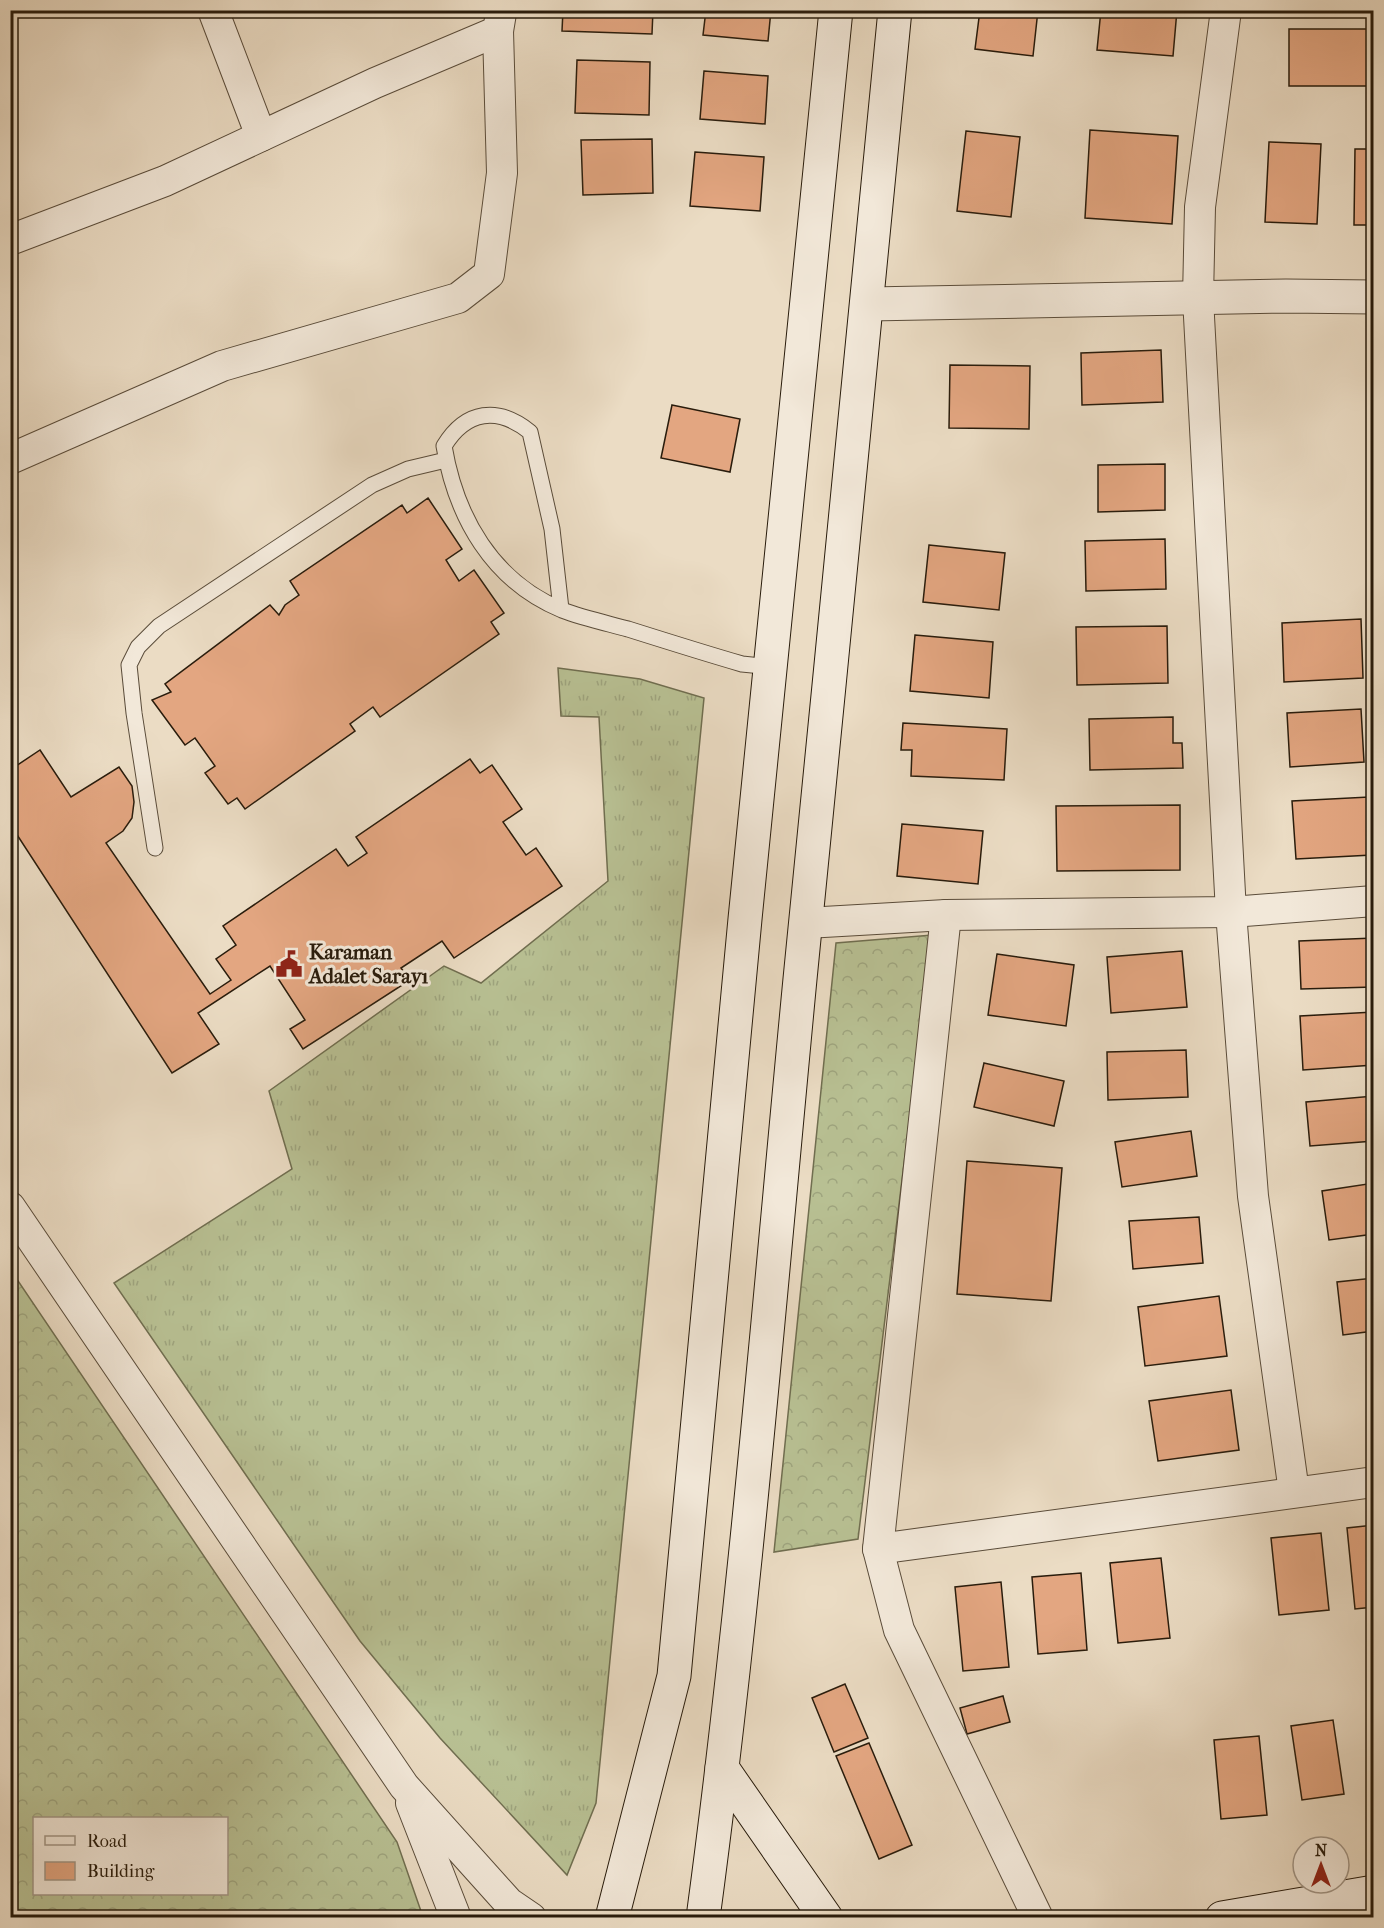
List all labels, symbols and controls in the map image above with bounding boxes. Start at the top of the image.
place label: Karaman Adalet Sarayı [307,940,429,988]
public building icon: Karaman Adalet Sarayı [274,949,304,979]
legend [33,1817,228,1895]
text: Road [87,1831,127,1852]
north arrow [1291,1835,1351,1895]
text: N [1315,1841,1328,1860]
text: Building [87,1861,155,1882]

